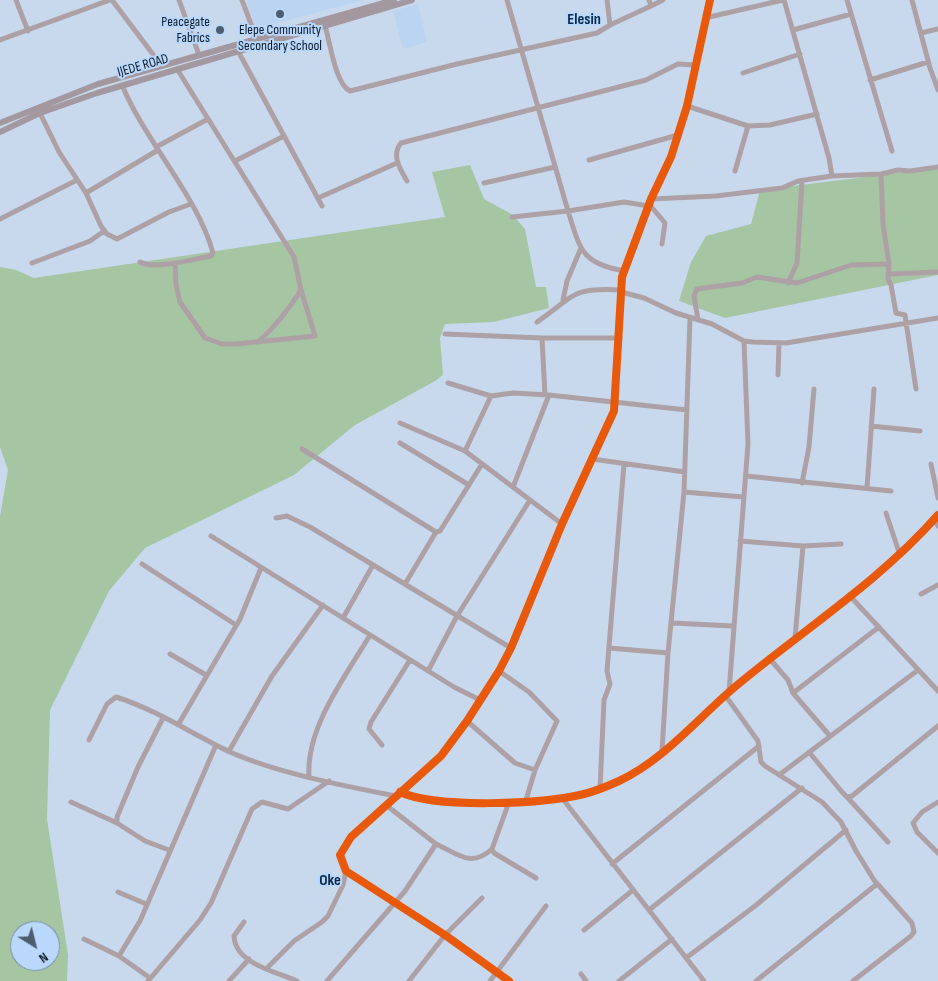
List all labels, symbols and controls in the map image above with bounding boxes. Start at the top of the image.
marker: Elepe Community Secondary School [274,8,286,20]
district label: Elesin [567,10,601,30]
place label: Peacegate Fabrics [161,14,210,46]
place label: Elepe Community Secondary School [238,22,322,54]
marker: Peacegate Fabrics [214,24,226,36]
street label: IJEDE ROAD [115,51,171,81]
district label: Oke [319,871,341,891]
north arrow [10,921,60,971]
text: N [36,949,52,967]

